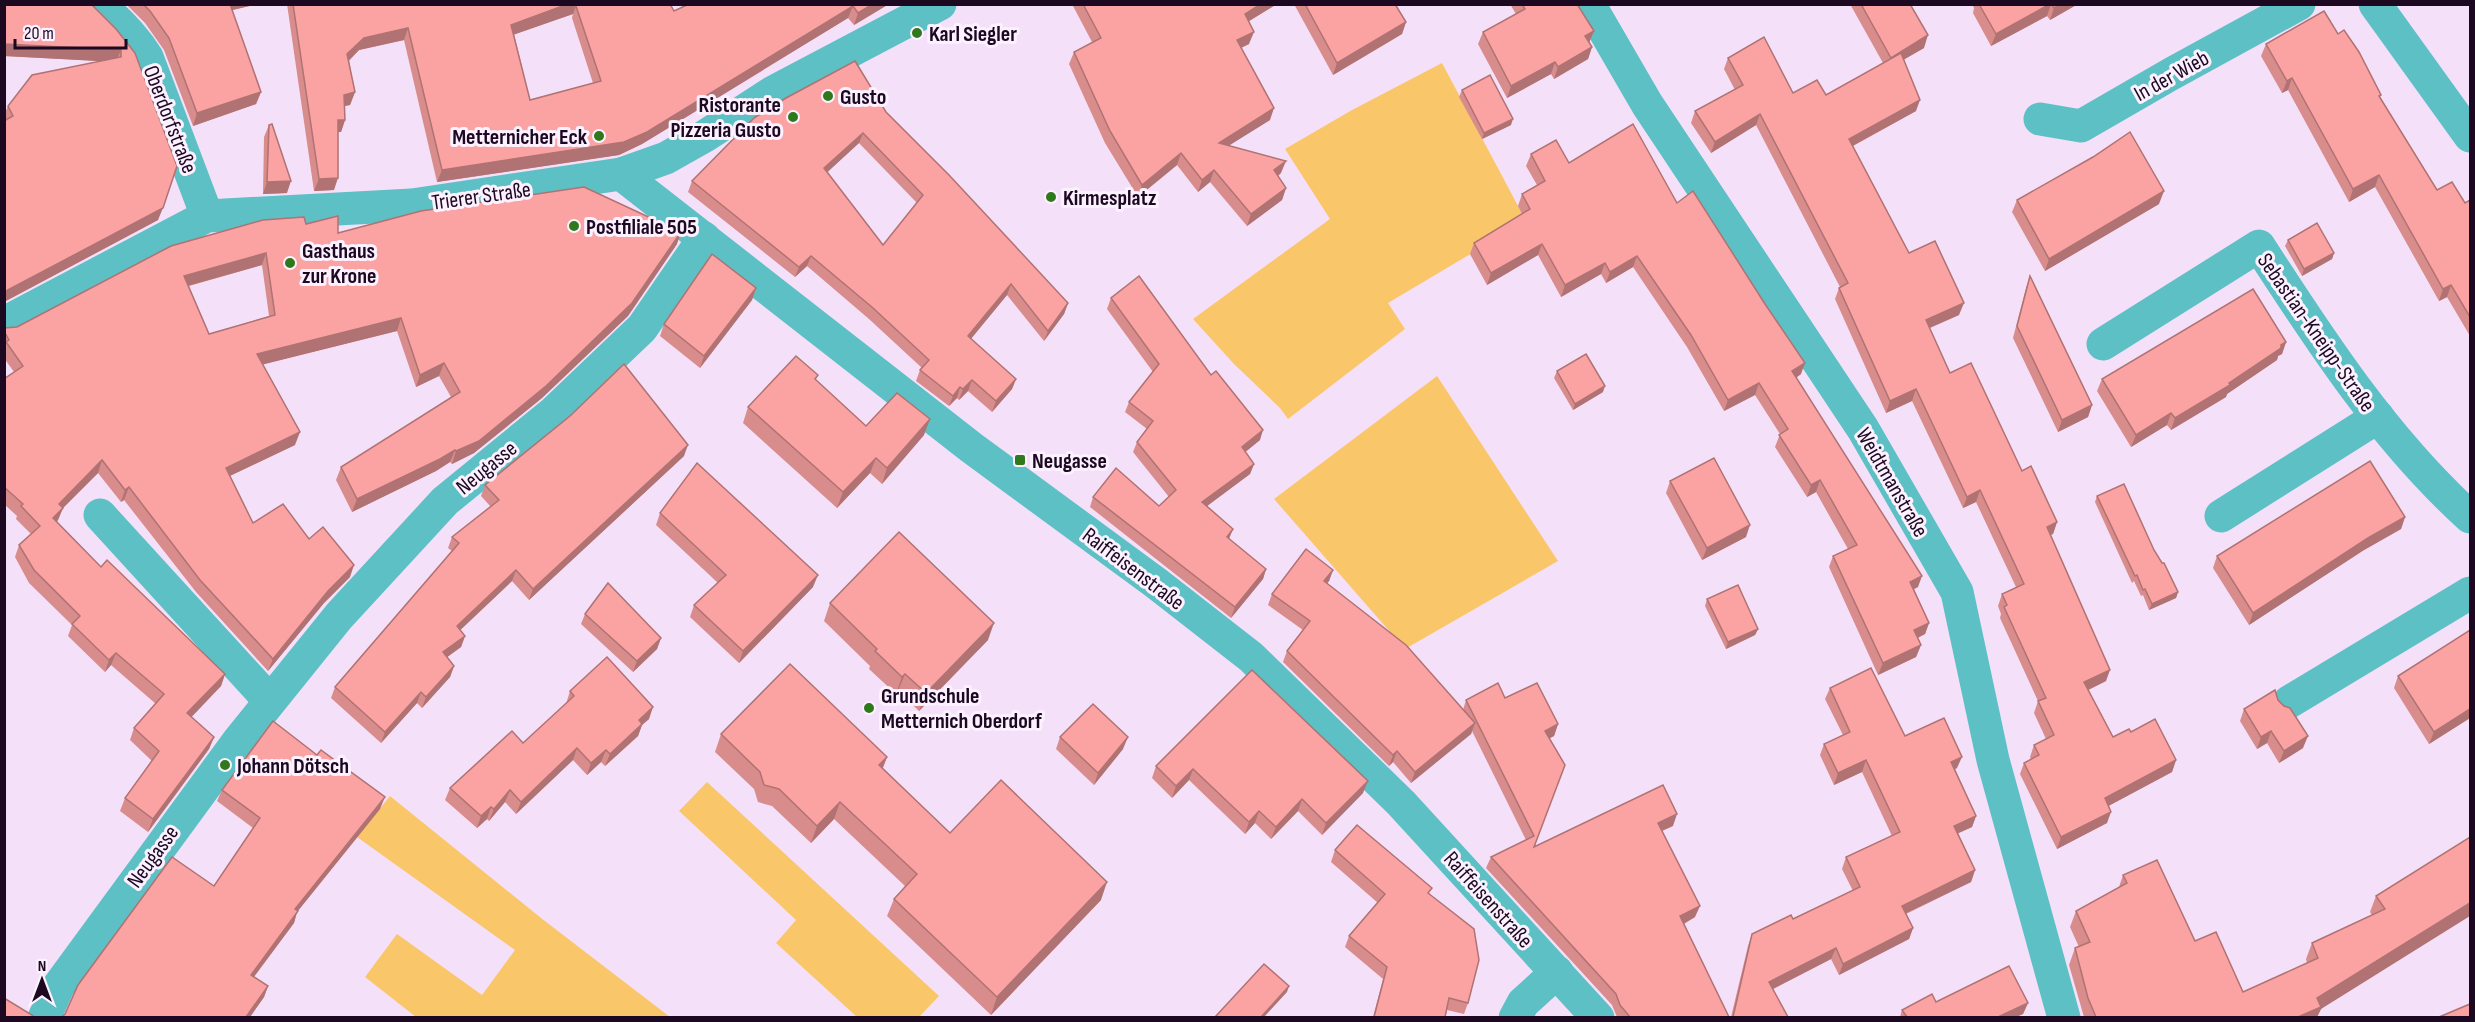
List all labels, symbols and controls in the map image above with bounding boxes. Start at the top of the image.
scale bar [15,12,126,50]
place label: Karl Siegler [929,21,1017,48]
text: 20 m [24,23,54,44]
marker: Karl Siegler [910,26,924,40]
street label: In der Wieb [2130,45,2214,108]
street label: Oberdorfstraße [137,62,202,177]
place label: Gusto [840,84,886,111]
marker: Gusto [821,89,835,103]
place label: Ristorante Pizzeria Gusto [671,92,781,144]
marker: Ristorante Pizzeria Gusto [786,110,800,124]
place label: Metternicher Eck [452,124,588,151]
marker: Metternicher Eck [592,129,606,143]
street label: Trierer Straße [430,176,533,217]
place label: Kirmesplatz [1063,185,1157,212]
marker: Kirmesplatz [1044,190,1058,204]
place label: Postfiliale 505 [586,214,697,241]
marker: Postfiliale 505 [567,219,581,233]
place label: Gasthaus zur Krone [302,238,376,290]
street label: Sebastian-Kneipp-Straße [2251,248,2381,417]
marker: Gasthaus zur Krone [283,256,297,270]
street label: Weidtmanstraße [1850,423,1934,542]
street label: Neugasse [451,435,523,501]
place label: Neugasse [1032,448,1107,475]
marker: Neugasse [1013,453,1027,467]
street label: Raiffeisenstraße [1077,522,1189,616]
place label: Grundschule Metternich Oberdorf [881,683,1043,735]
marker: Grundschule Metternich Oberdorf [862,701,876,715]
place label: Johann Dötsch [236,753,349,780]
marker: Johann Dötsch [218,758,232,772]
street label: Neugasse [122,820,185,893]
street label: Raiffeisenstraße [1437,846,1538,954]
north arrow [12,950,72,1010]
text: N [38,957,46,976]

